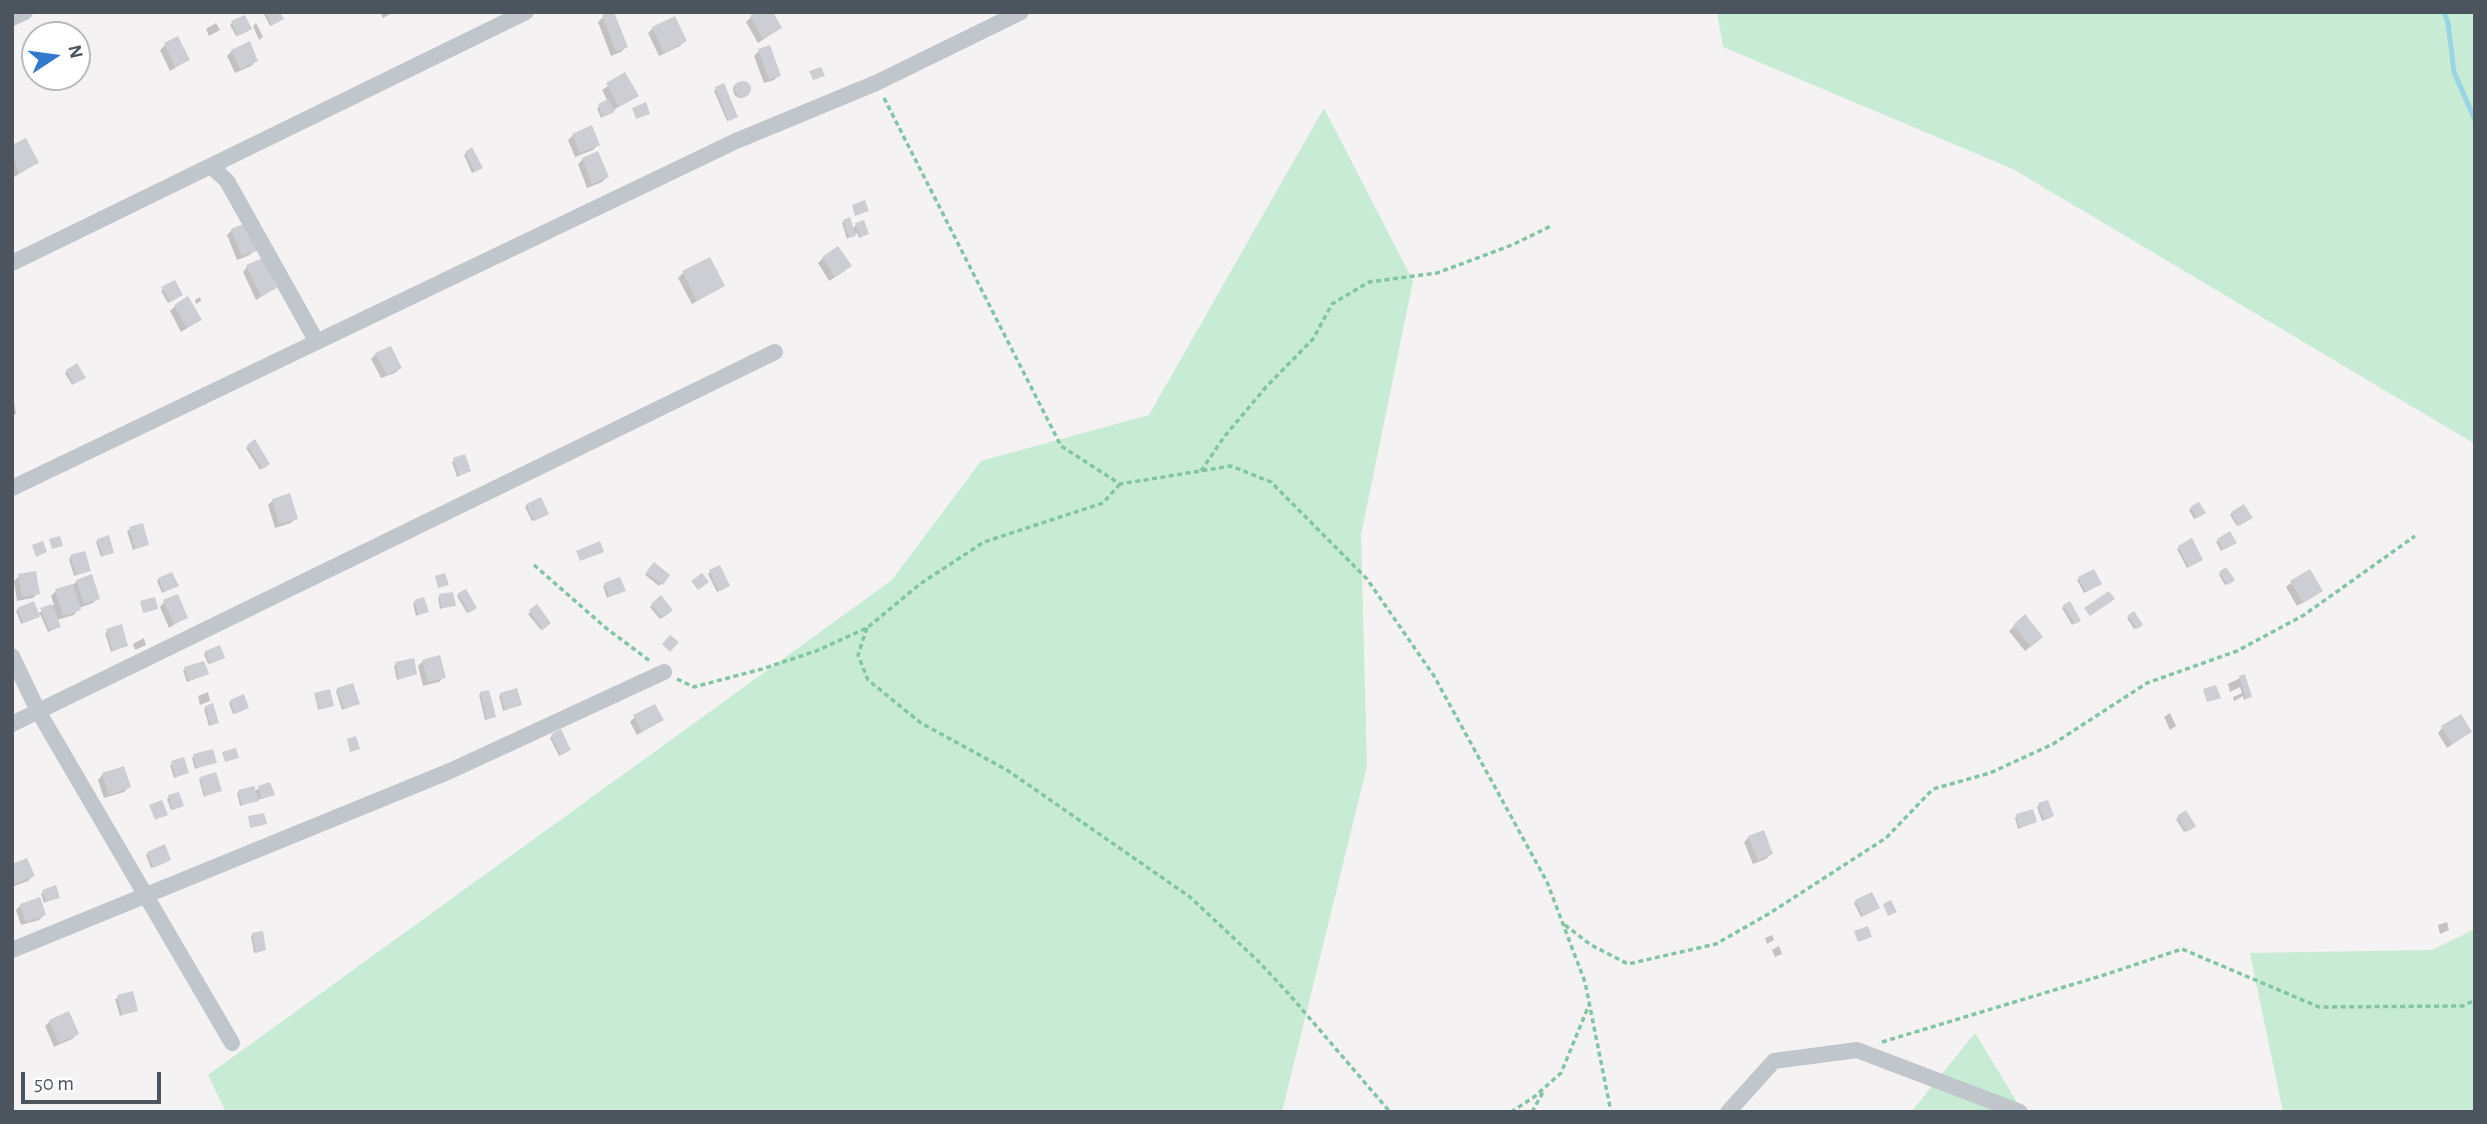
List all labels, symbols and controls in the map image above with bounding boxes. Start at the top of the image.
north arrow [21,21,91,91]
text: N [64,43,86,60]
scale bar [24,1058,164,1102]
text: 50 m [34,1073,74,1094]

